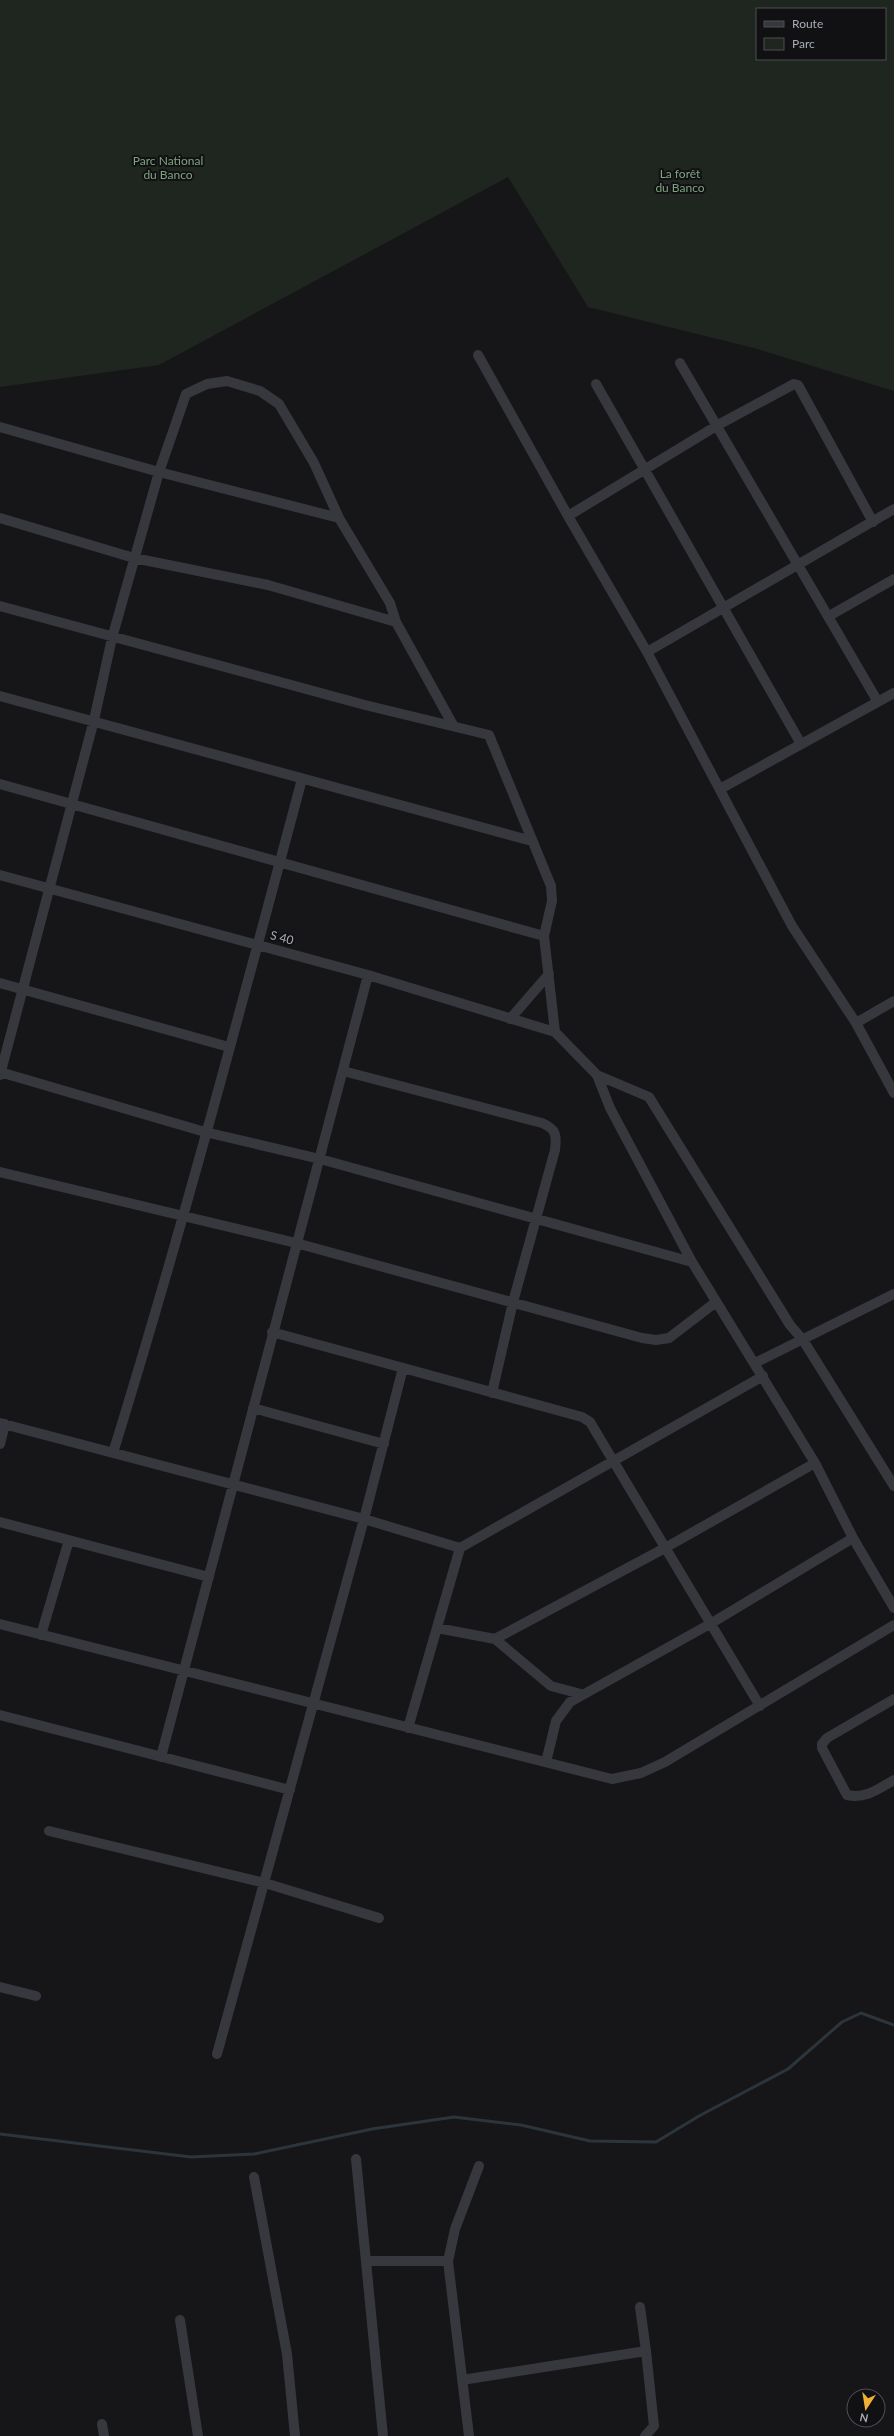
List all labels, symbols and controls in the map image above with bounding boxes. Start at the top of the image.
legend [756,8,886,60]
text: Route [792,16,823,31]
text: Parc [792,36,815,51]
park label: Parc National du Banco [133,153,203,182]
park label: La forêt du Banco [655,166,705,195]
street label: S 40 [269,927,295,948]
north arrow [846,2388,886,2428]
text: N [858,2411,869,2426]

